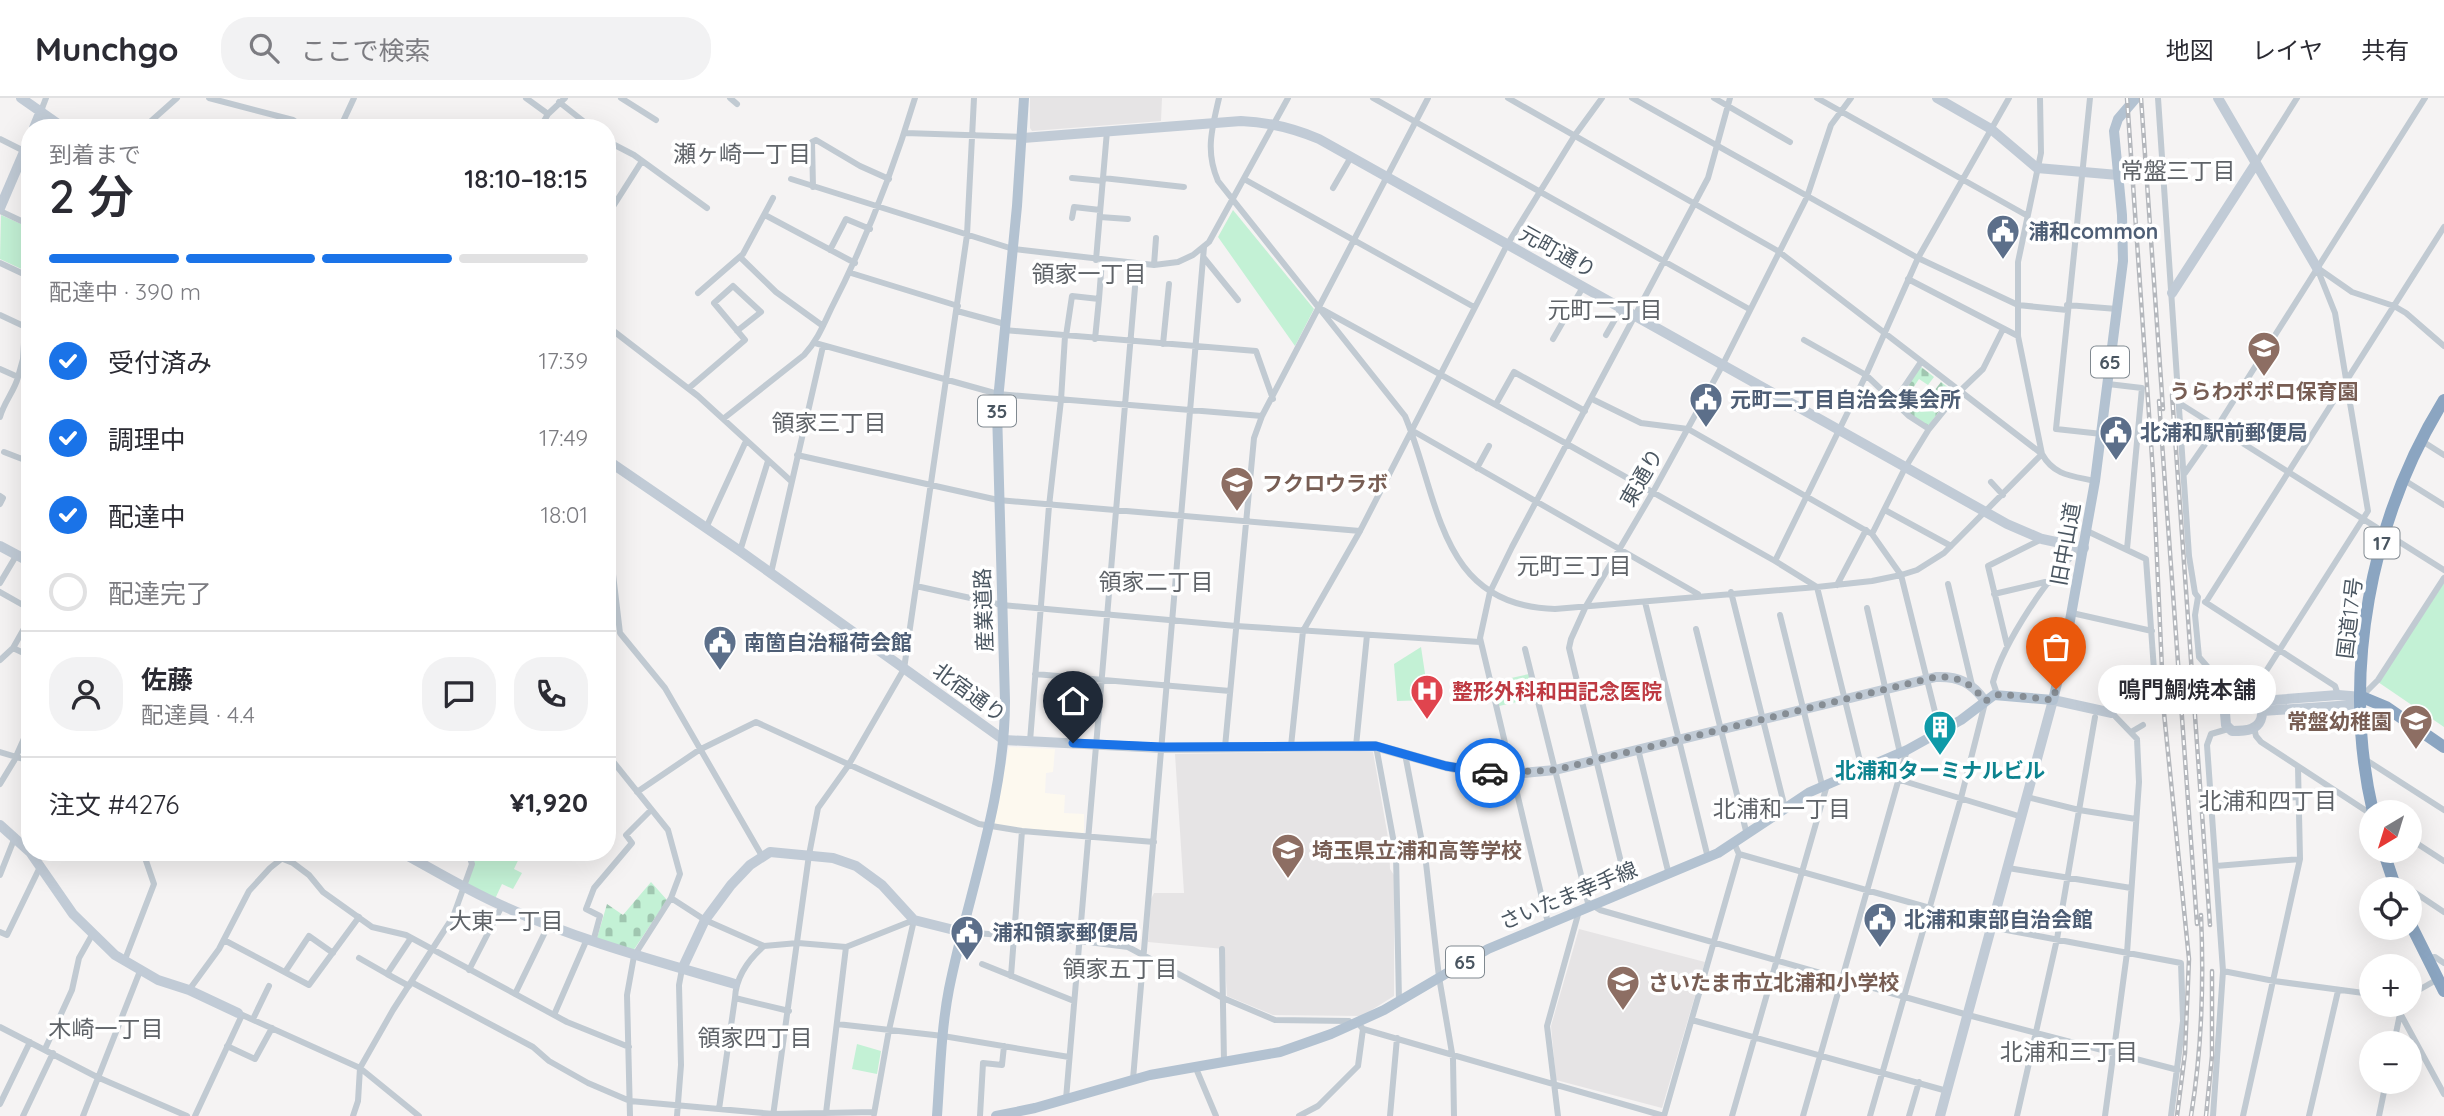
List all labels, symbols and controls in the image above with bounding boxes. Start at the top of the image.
search box [221,17,711,80]
text: Munchgo [35,28,179,69]
icon: search [245,29,283,67]
text: ここで検索 [301,34,431,67]
text: 地図 [2166,35,2214,65]
text: レイヤ [2252,35,2323,65]
text: 共有 [2361,35,2409,65]
district label: 瀬ヶ崎一丁目 [673,139,811,168]
text: 到着まで [49,140,141,169]
district label: 常盤三丁目 [2121,156,2236,185]
text: 18:10–18:15 [464,162,588,195]
text: 2 分 [49,167,134,225]
public building icon: 浦和common [1984,212,2022,261]
place label: 浦和common [2028,218,2158,244]
street label: 元町通り [1515,219,1601,283]
district label: 領家一丁目 [1032,259,1147,288]
text: 配達中 · 390 m [49,277,201,306]
district label: 元町二丁目 [1548,295,1663,324]
school or university icon: うらわポポロ保育園 [2245,329,2283,378]
icon: check [49,342,87,380]
text: 受付済み [108,346,212,379]
text: 17:39 [539,346,588,375]
road number: 65 [2091,346,2129,378]
place label: うらわポポロ保育園 [2170,378,2359,404]
public building icon: 元町二丁目自治会集会所 [1687,380,1725,429]
place label: 元町二丁目自治会集会所 [1730,386,1961,412]
road number: 35 [978,396,1016,426]
district label: 領家三丁目 [772,408,887,437]
public building icon: 北浦和駅前郵便局 [2097,413,2135,462]
icon: check [49,419,87,457]
place label: 北浦和駅前郵便局 [2140,419,2308,445]
text: 調理中 [108,423,186,456]
text: 17:49 [539,423,588,452]
street label: 東通り [1614,443,1668,511]
school or university icon: フクロウラボ [1218,464,1256,513]
place label: フクロウラボ [1262,470,1388,496]
icon: check [49,496,87,534]
text: 配達中 [108,500,186,533]
text: 18:01 [541,500,588,529]
street label: 旧中山道 [2045,500,2085,588]
road number: 17 [2364,528,2400,558]
district label: 元町三丁目 [1517,551,1632,580]
district label: 領家二丁目 [1099,567,1214,596]
street label: 産業道路 [969,568,997,652]
street label: 国道17号 [2331,576,2367,660]
text: 配達完了 [108,577,212,610]
pin [2026,617,2086,689]
public building icon: 南箇自治稲荷会館 [701,623,739,672]
icon: bag [2037,628,2075,666]
place label: 南箇自治稲荷会館 [744,629,912,655]
button: person [49,657,123,731]
button: chat [422,657,496,731]
button: phone [514,657,588,731]
street label: 北宿通り [928,657,1012,727]
text: 佐藤 [141,663,193,696]
callout: 鳴門鯛焼本舗 [2098,664,2276,714]
pin [1043,671,1103,743]
hospital icon: 整形外科和田記念医院 [1408,672,1446,721]
text: 鳴門鯛焼本舗 [2118,675,2256,704]
place label: 整形外科和田記念医院 [1452,678,1662,704]
icon: home [1054,682,1092,720]
text: 配達員 · 4.4 [141,700,255,729]
school or university icon: 常盤幼稚園 [2397,702,2435,751]
building icon: 北浦和ターミナルビル [1921,708,1959,757]
place label: 常盤幼稚園 [2287,708,2392,734]
courier [1455,738,1525,808]
icon: car [1471,754,1509,792]
place label: 北浦和ターミナルビル [1835,757,2045,783]
text: ¥1,920 [510,786,588,819]
district label: 北浦和四丁目 [2199,786,2337,815]
text: 注文 #4276 [49,788,179,821]
district label: 北浦和一丁目 [1713,794,1851,823]
north arrow [2359,800,2422,863]
map controls [2359,800,2422,1094]
school or university icon: 埼玉県立浦和高等学校 [1269,831,1307,880]
place label: 埼玉県立浦和高等学校 [1312,837,1522,863]
street label: さいたま幸手線 [1495,856,1641,934]
button: locate [2359,877,2422,940]
public building icon: 北浦和東部自治会館 [1861,900,1899,949]
district label: 大東一丁目 [449,906,564,935]
place label: 北浦和東部自治会館 [1904,906,2093,932]
public building icon: 浦和領家郵便局 [948,913,986,962]
place label: 浦和領家郵便局 [992,919,1139,945]
road number: 65 [1446,946,1484,978]
district label: 領家五丁目 [1063,954,1178,983]
button: + [2359,954,2422,1017]
school or university icon: さいたま市立北浦和小学校 [1604,963,1642,1012]
place label: さいたま市立北浦和小学校 [1648,969,1899,995]
district label: 木崎一丁目 [49,1014,164,1043]
district label: 領家四丁目 [698,1023,813,1052]
button: − [2359,1031,2422,1094]
district label: 北浦和三丁目 [2000,1037,2138,1066]

